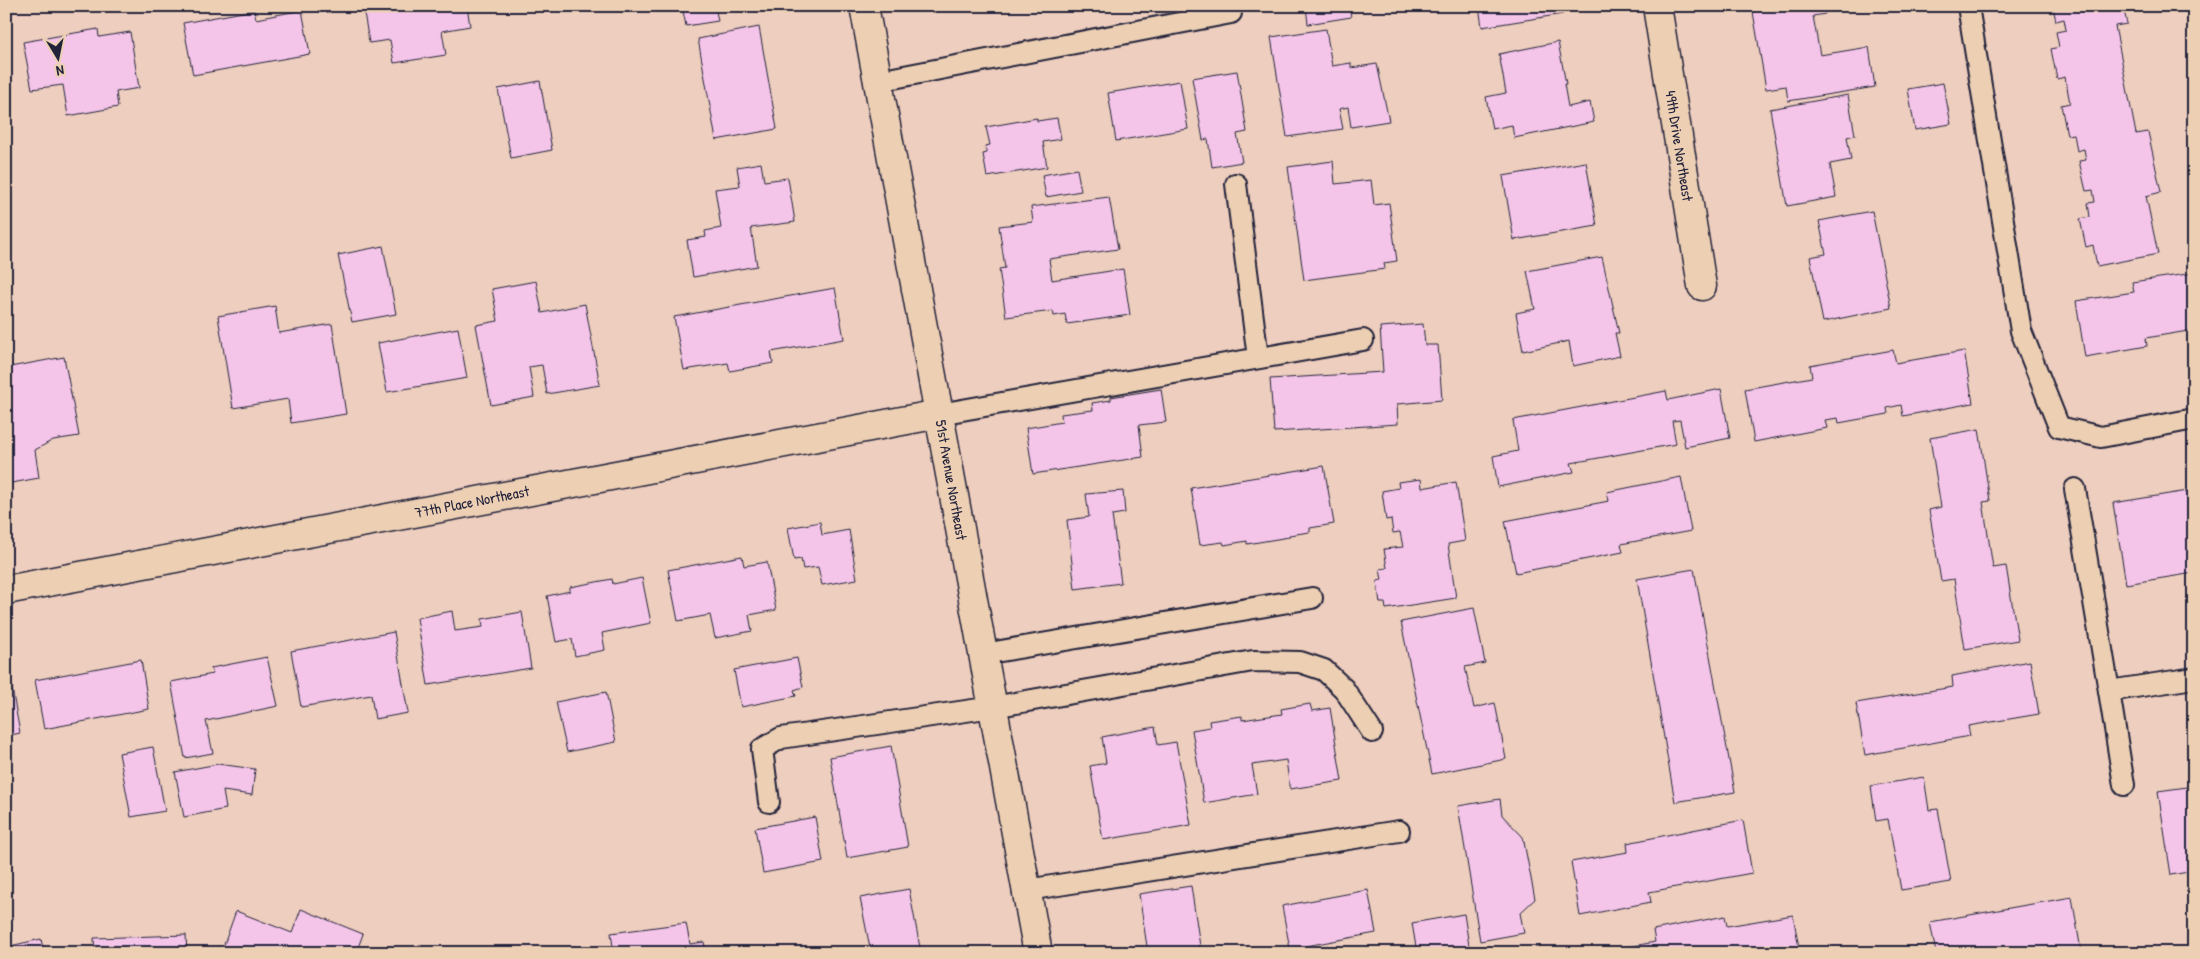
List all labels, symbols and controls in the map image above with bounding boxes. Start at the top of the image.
north arrow [32,32,82,82]
text: N [54,61,66,81]
street label: 49th Drive Northeast [1660,89,1699,204]
street label: 51st Avenue Northeast [931,418,973,542]
street label: 77th Place Northeast [413,480,532,523]

